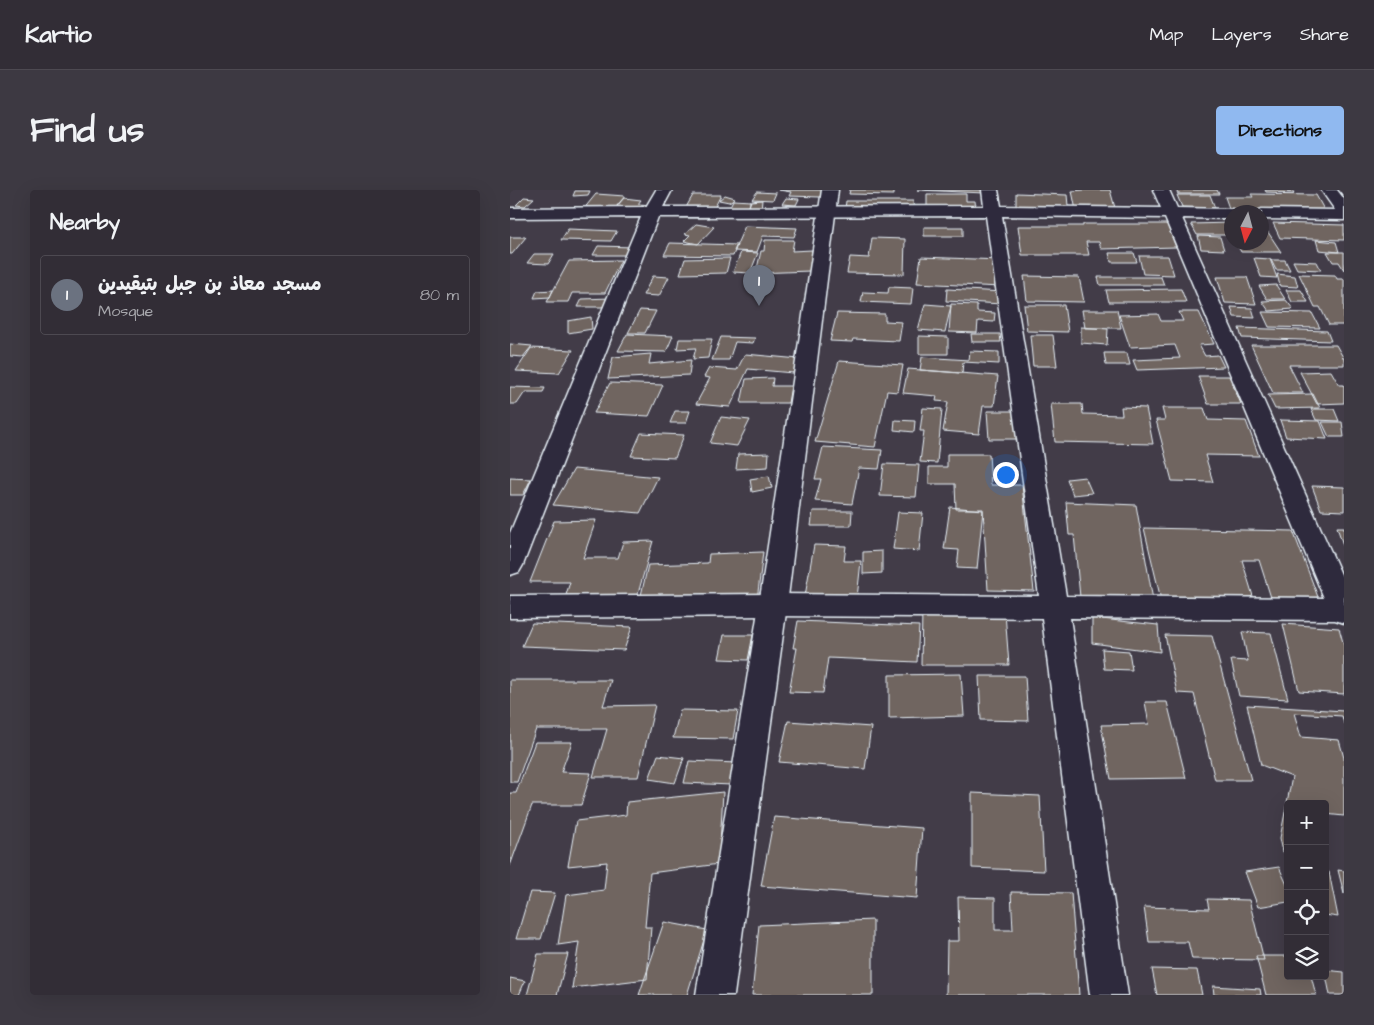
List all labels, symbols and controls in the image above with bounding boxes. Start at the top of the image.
text: Kartio [25,18,92,52]
text: Map [1149,22,1183,47]
text: Layers [1211,22,1272,47]
text: Share [1300,22,1349,47]
text: Find us [30,106,144,155]
button: Directions [1216,106,1344,155]
north arrow [1224,205,1269,250]
text: Nearby [50,208,120,237]
pin: 1 [743,265,775,306]
text: مسجد معاذ بن جبل بتيقيدين [98,271,322,298]
text: 1 [66,284,68,306]
text: 80 m [420,284,459,306]
text: Mosque [98,300,153,322]
your location [993,462,1019,488]
map controls [1284,800,1329,980]
button: + [1284,800,1329,845]
button: − [1284,845,1329,890]
button: locate [1284,890,1329,935]
button: layers [1284,935,1329,980]

